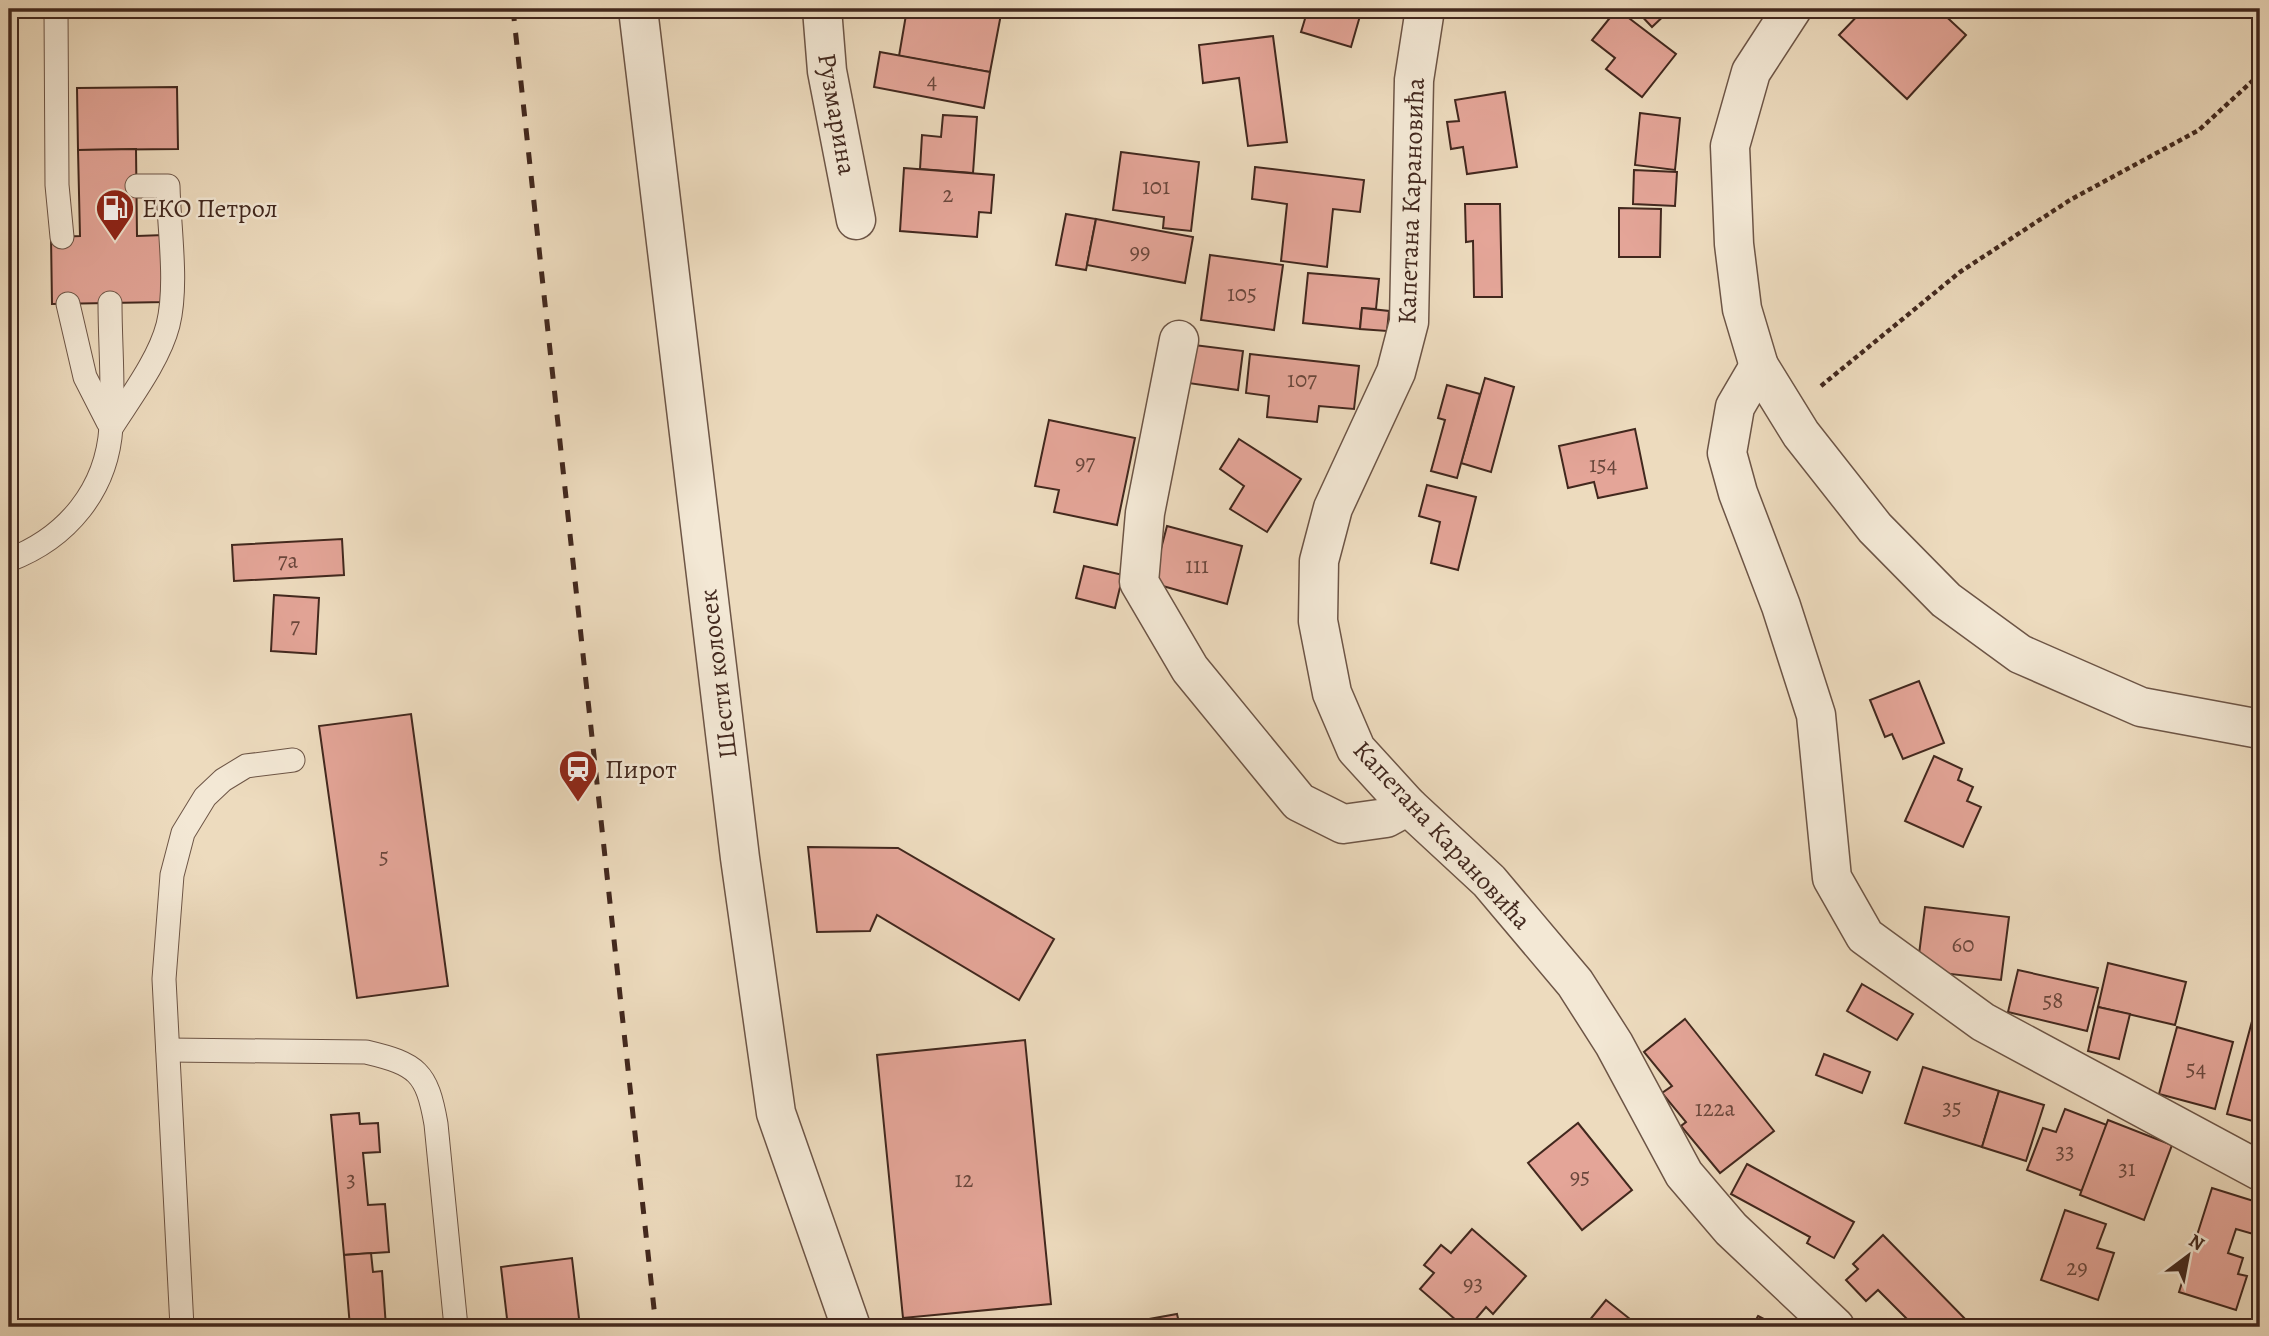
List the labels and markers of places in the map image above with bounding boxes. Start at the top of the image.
fuel station icon: ЕКО Петрол [94,187,136,242]
place label: ЕКО Петрол [142,191,278,226]
station icon: Пирот [557,748,599,803]
place label: Пирот [605,752,677,787]

